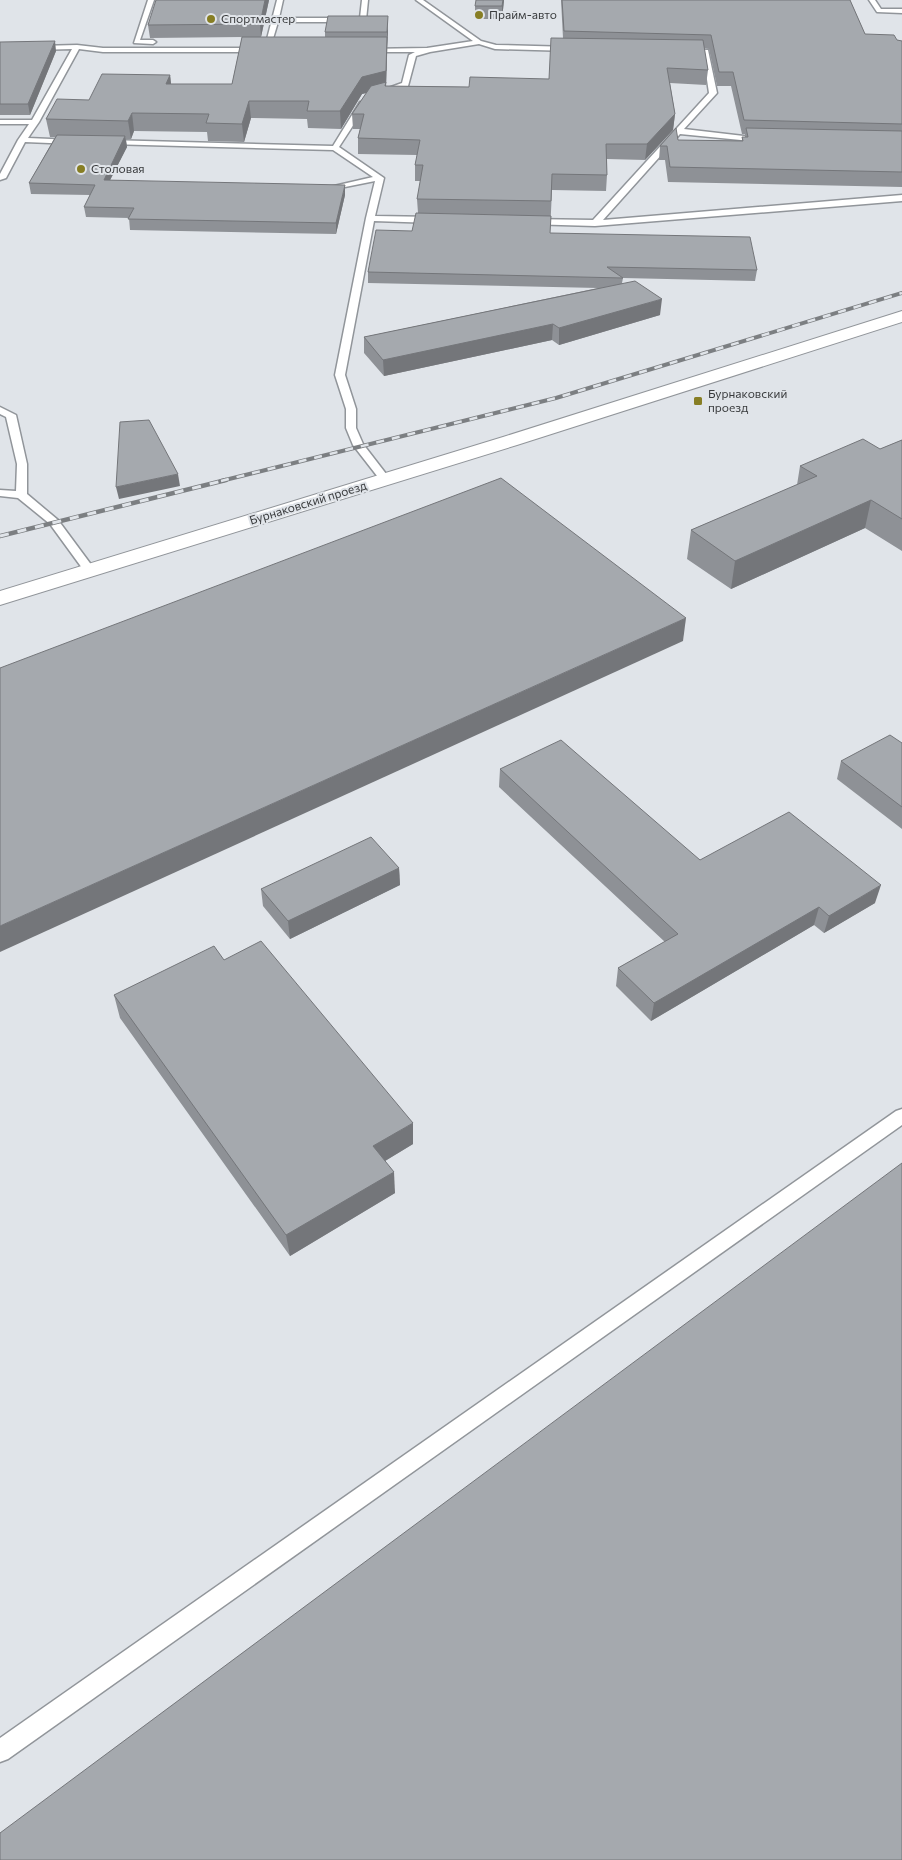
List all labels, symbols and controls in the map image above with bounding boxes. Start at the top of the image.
place label: Прайм-авто [489,7,557,21]
marker: Прайм-авто [473,9,485,21]
place label: Спортмастер [221,11,295,25]
marker: Спортмастер [205,13,217,25]
place label: Столовая [91,161,145,175]
marker: Столовая [75,163,87,175]
place label: Бурнаковский проезд [708,386,787,414]
marker: Бурнаковский проезд [692,395,704,407]
street label: Бурнаковский проезд [247,478,368,527]

